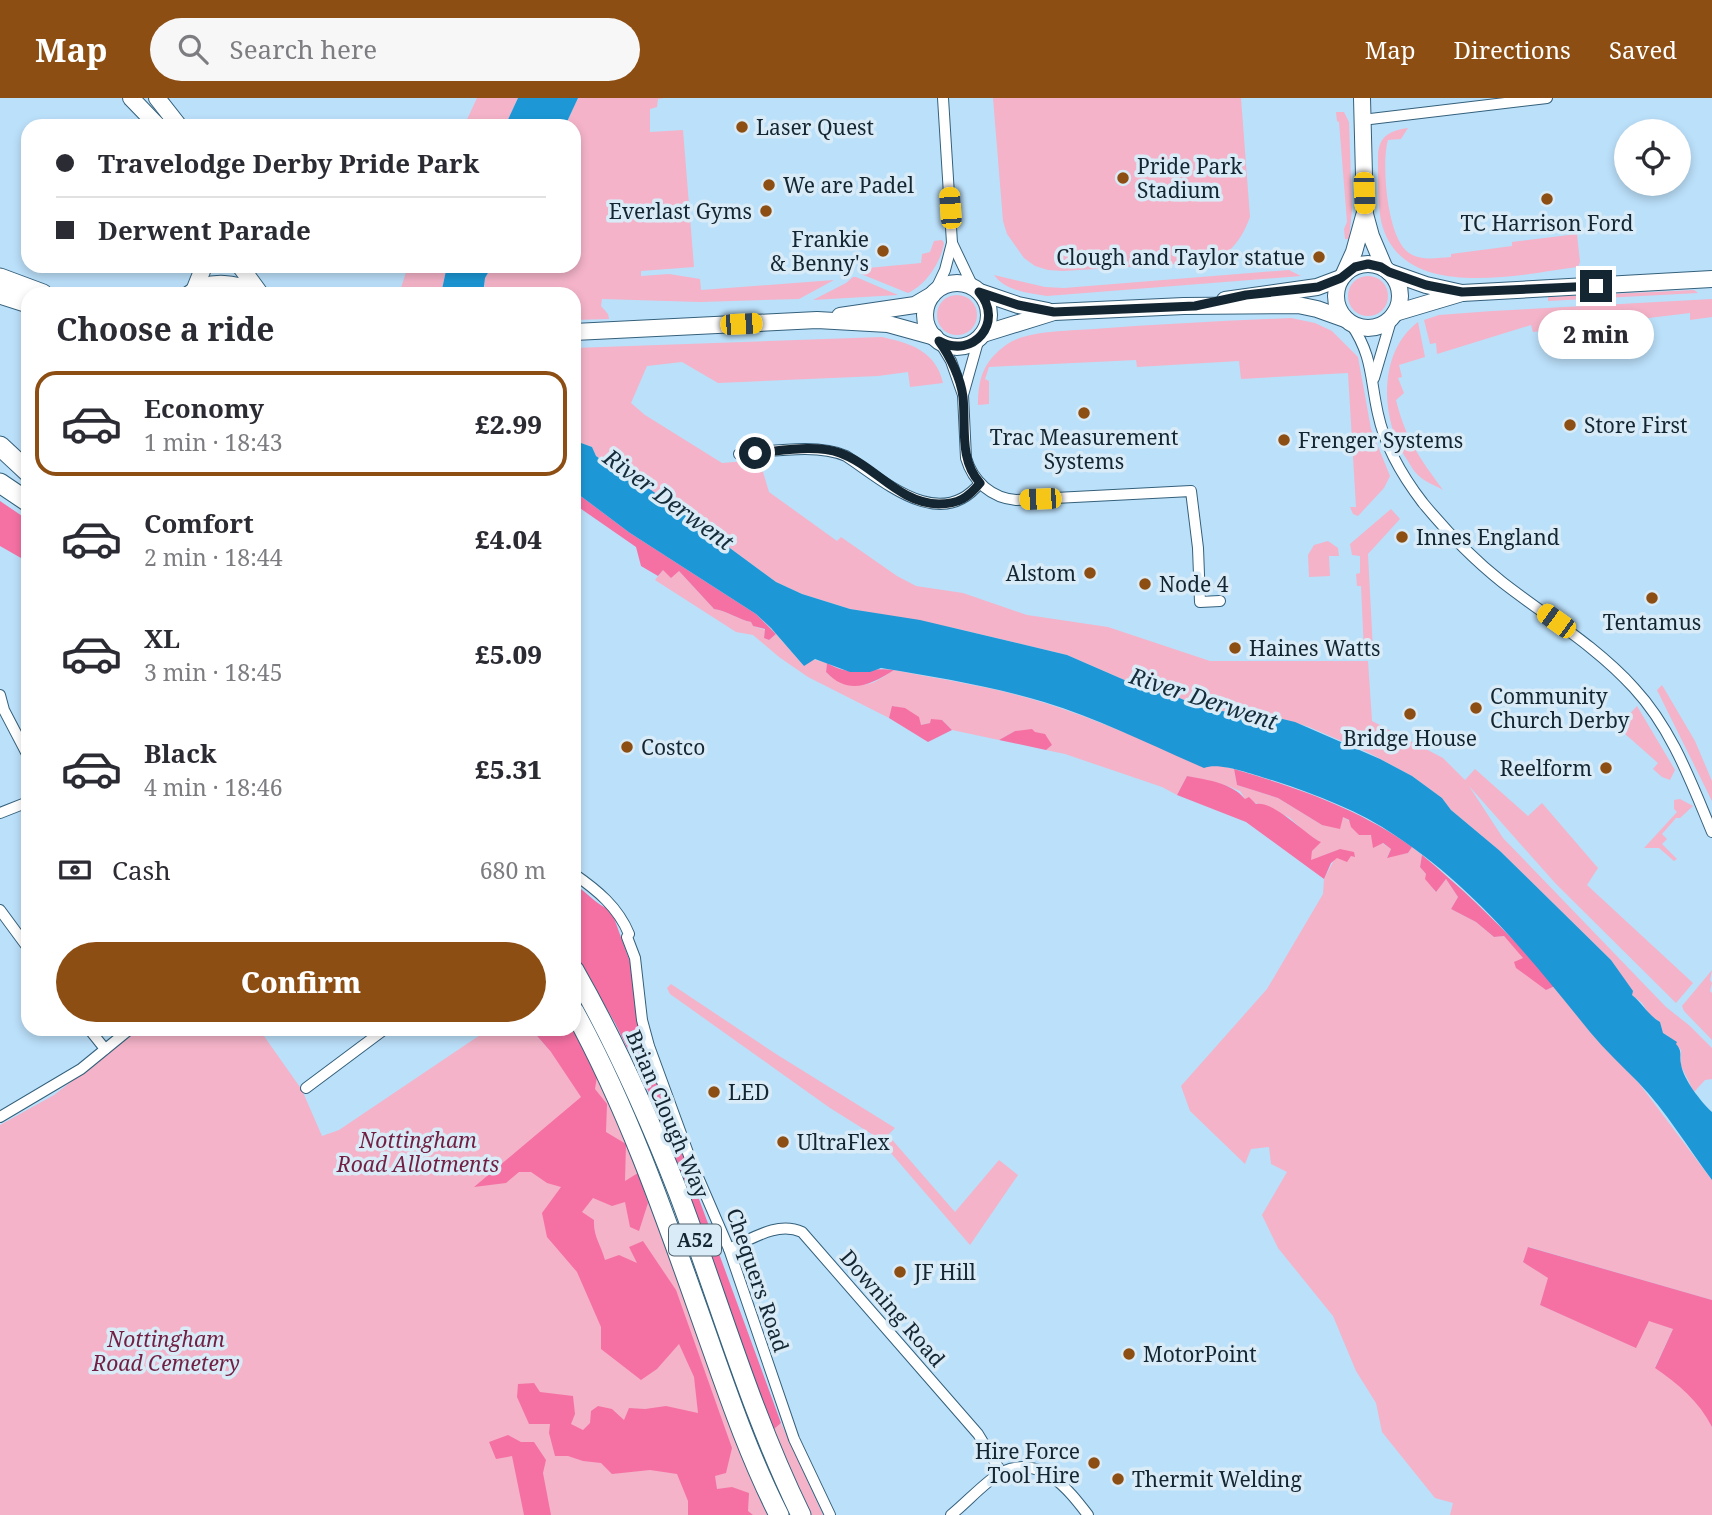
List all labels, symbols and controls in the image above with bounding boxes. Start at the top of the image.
search box [150,18,640,81]
text: Map [35,27,108,72]
icon: search [174,30,212,68]
text: Search here [230,31,377,67]
text: Map [1365,33,1416,66]
text: Directions [1454,33,1571,66]
text: Saved [1609,33,1677,66]
place label: Laser Quest [756,113,874,141]
marker: Laser Quest [734,119,750,135]
map controls [1614,119,1691,196]
button: locate [1614,119,1691,196]
text: Travelodge Derby Pride Park [98,145,479,181]
place label: Pride Park Stadium [1137,152,1243,204]
marker: Pride Park Stadium [1115,170,1131,186]
place label: We are Padel [783,171,914,199]
car [1353,172,1376,214]
marker: We are Padel [761,177,777,193]
car [939,186,962,230]
marker: TC Harrison Ford [1539,191,1555,207]
place label: Everlast Gyms [609,197,752,225]
marker: Everlast Gyms [758,203,774,219]
place label: TC Harrison Ford [1461,209,1634,237]
text: Derwent Parade [98,212,311,248]
place label: Frankie & Benny's [770,225,869,277]
marker: Frankie & Benny's [875,243,891,259]
place label: Clough and Taylor statue [1056,243,1305,271]
marker: Clough and Taylor statue [1311,249,1327,265]
route end [1580,270,1612,302]
text: Choose a ride [56,307,275,350]
callout: 2 min [1538,310,1654,360]
car [720,312,763,336]
text: 2 min [1563,318,1629,350]
text: Economy [144,390,264,426]
icon: car [60,392,123,455]
marker: Trac Measurement Systems [1076,405,1092,421]
text: £2.99 [475,406,542,442]
place label: Store First [1584,411,1687,439]
marker: Store First [1562,417,1578,433]
place label: Trac Measurement Systems [990,423,1178,475]
text: 1 min · 18:43 [144,426,282,458]
place label: Frenger Systems [1298,426,1463,454]
marker: Frenger Systems [1276,432,1292,448]
route start [739,437,771,469]
water label: River Derwent [597,440,741,557]
car [1019,488,1062,510]
text: Comfort [144,505,254,541]
icon: car [60,507,123,570]
text: £4.04 [475,521,542,557]
place label: Innes England [1416,523,1560,551]
marker: Innes England [1394,529,1410,545]
text: 2 min · 18:44 [144,541,282,573]
place label: Alstom [1006,559,1076,587]
marker: Alstom [1082,565,1098,581]
place label: Node 4 [1159,570,1229,598]
marker: Node 4 [1137,576,1153,592]
marker: Tentamus [1644,590,1660,606]
car [1533,600,1580,642]
place label: Tentamus [1603,608,1701,636]
text: XL [144,620,180,656]
icon: car [60,622,123,685]
place label: Haines Watts [1249,634,1381,662]
text: £5.09 [475,636,542,672]
marker: Haines Watts [1227,640,1243,656]
text: 3 min · 18:45 [144,656,282,688]
water label: River Derwent [1125,659,1283,737]
place label: Community Church Derby [1490,682,1629,734]
marker: Community Church Derby [1468,700,1484,716]
marker: Bridge House [1402,706,1418,722]
place label: Bridge House [1343,724,1477,752]
place label: Costco [641,733,705,761]
text: Black [144,735,217,771]
icon: car [60,737,123,800]
marker: Costco [619,739,635,755]
text: £5.31 [475,751,542,787]
place label: Reelform [1500,754,1592,782]
marker: Reelform [1598,760,1614,776]
text: 4 min · 18:46 [144,771,282,803]
icon: cash [56,851,94,889]
text: Cash [112,852,171,888]
text: 680 m [480,854,546,886]
button: Confirm [56,942,546,1022]
street label: Brian Clough Way [620,1026,716,1202]
place label: LED [728,1078,769,1106]
marker: LED [706,1084,722,1100]
park label: Nottingham Road Allotments [336,1126,499,1178]
place label: UltraFlex [797,1128,890,1156]
marker: UltraFlex [775,1134,791,1150]
street label: Chequers Road [720,1204,796,1356]
road number: A52 [669,1224,721,1256]
street label: Downing Road [834,1243,952,1373]
place label: JF Hill [913,1258,976,1286]
marker: JF Hill [892,1264,908,1280]
park label: Nottingham Road Cemetery [91,1325,240,1377]
place label: MotorPoint [1143,1340,1257,1368]
marker: MotorPoint [1121,1346,1137,1362]
place label: Hire Force Tool Hire [975,1437,1080,1489]
marker: Hire Force Tool Hire [1086,1455,1102,1471]
place label: Thermit Welding [1132,1465,1302,1493]
marker: Thermit Welding [1110,1471,1126,1487]

